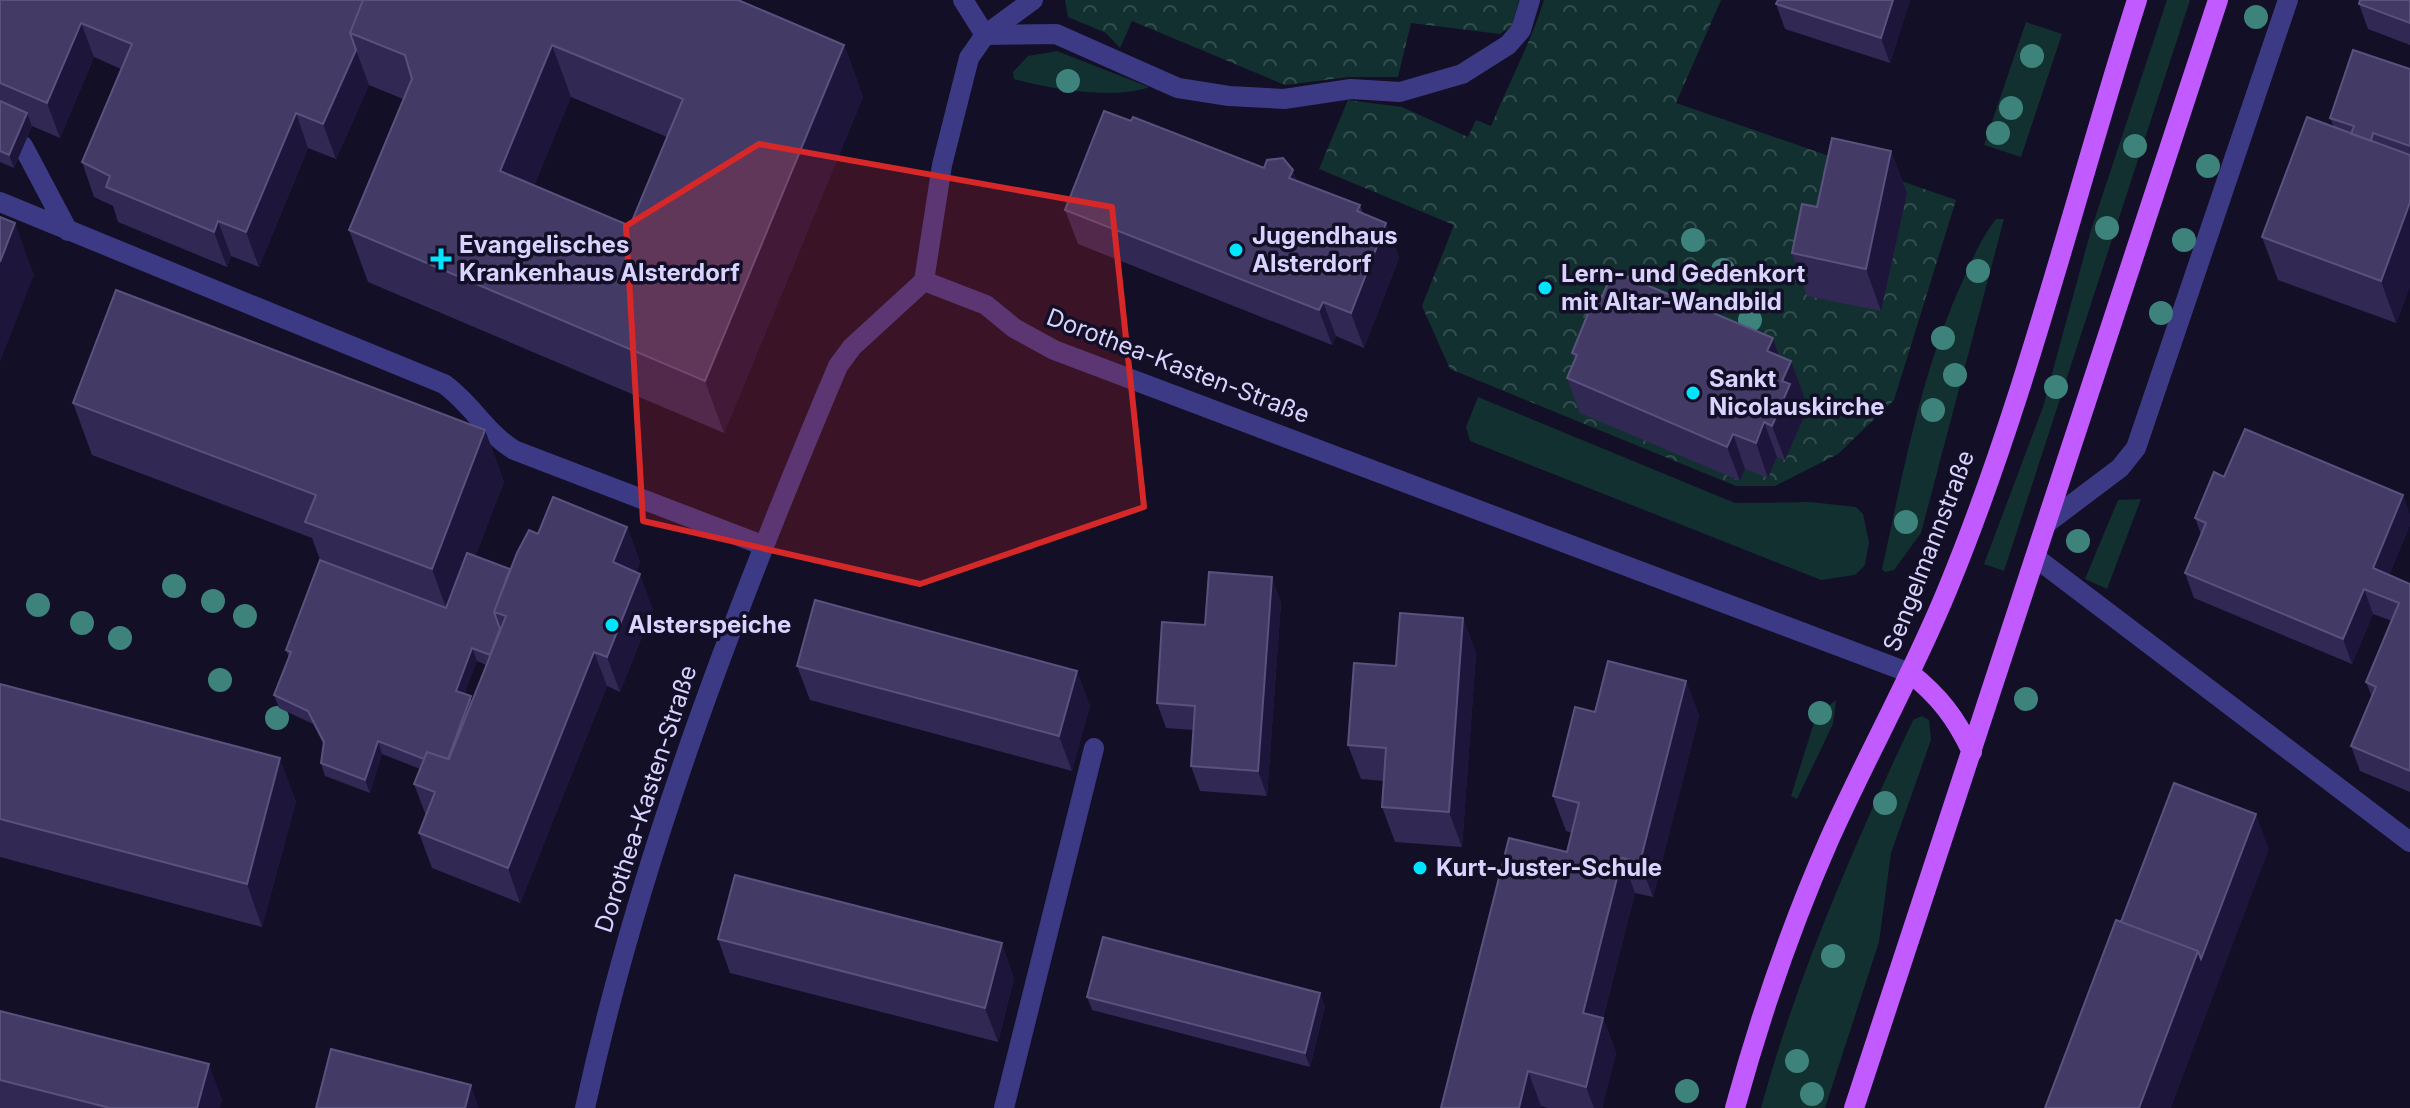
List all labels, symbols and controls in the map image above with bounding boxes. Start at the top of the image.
place label: Jugendhaus Alsterdorf [1252,221,1398,278]
place label: Evangelisches Krankenhaus Alsterdorf [459,230,740,287]
marker: Jugendhaus Alsterdorf [1227,241,1245,259]
marker: Evangelisches Krankenhaus Alsterdorf [430,248,452,270]
place label: Lern- und Gedenkort mit Altar-Wandbild [1561,259,1805,316]
marker: Lern- und Gedenkort mit Altar-Wandbild [1536,279,1554,297]
street label: Dorothea-Kasten-Straße [1043,302,1314,429]
place label: Sankt Nicolauskirche [1709,364,1884,421]
marker: Sankt Nicolauskirche [1684,384,1702,402]
street label: Sengelmannstraße [1877,446,1980,655]
place label: Alsterspeiche [628,610,791,639]
marker: Alsterspeiche [603,616,621,634]
street label: Dorothea-Kasten-Straße [589,662,702,936]
place label: Kurt-Juster-Schule [1436,853,1662,882]
marker: Kurt-Juster-Schule [1411,859,1429,877]

